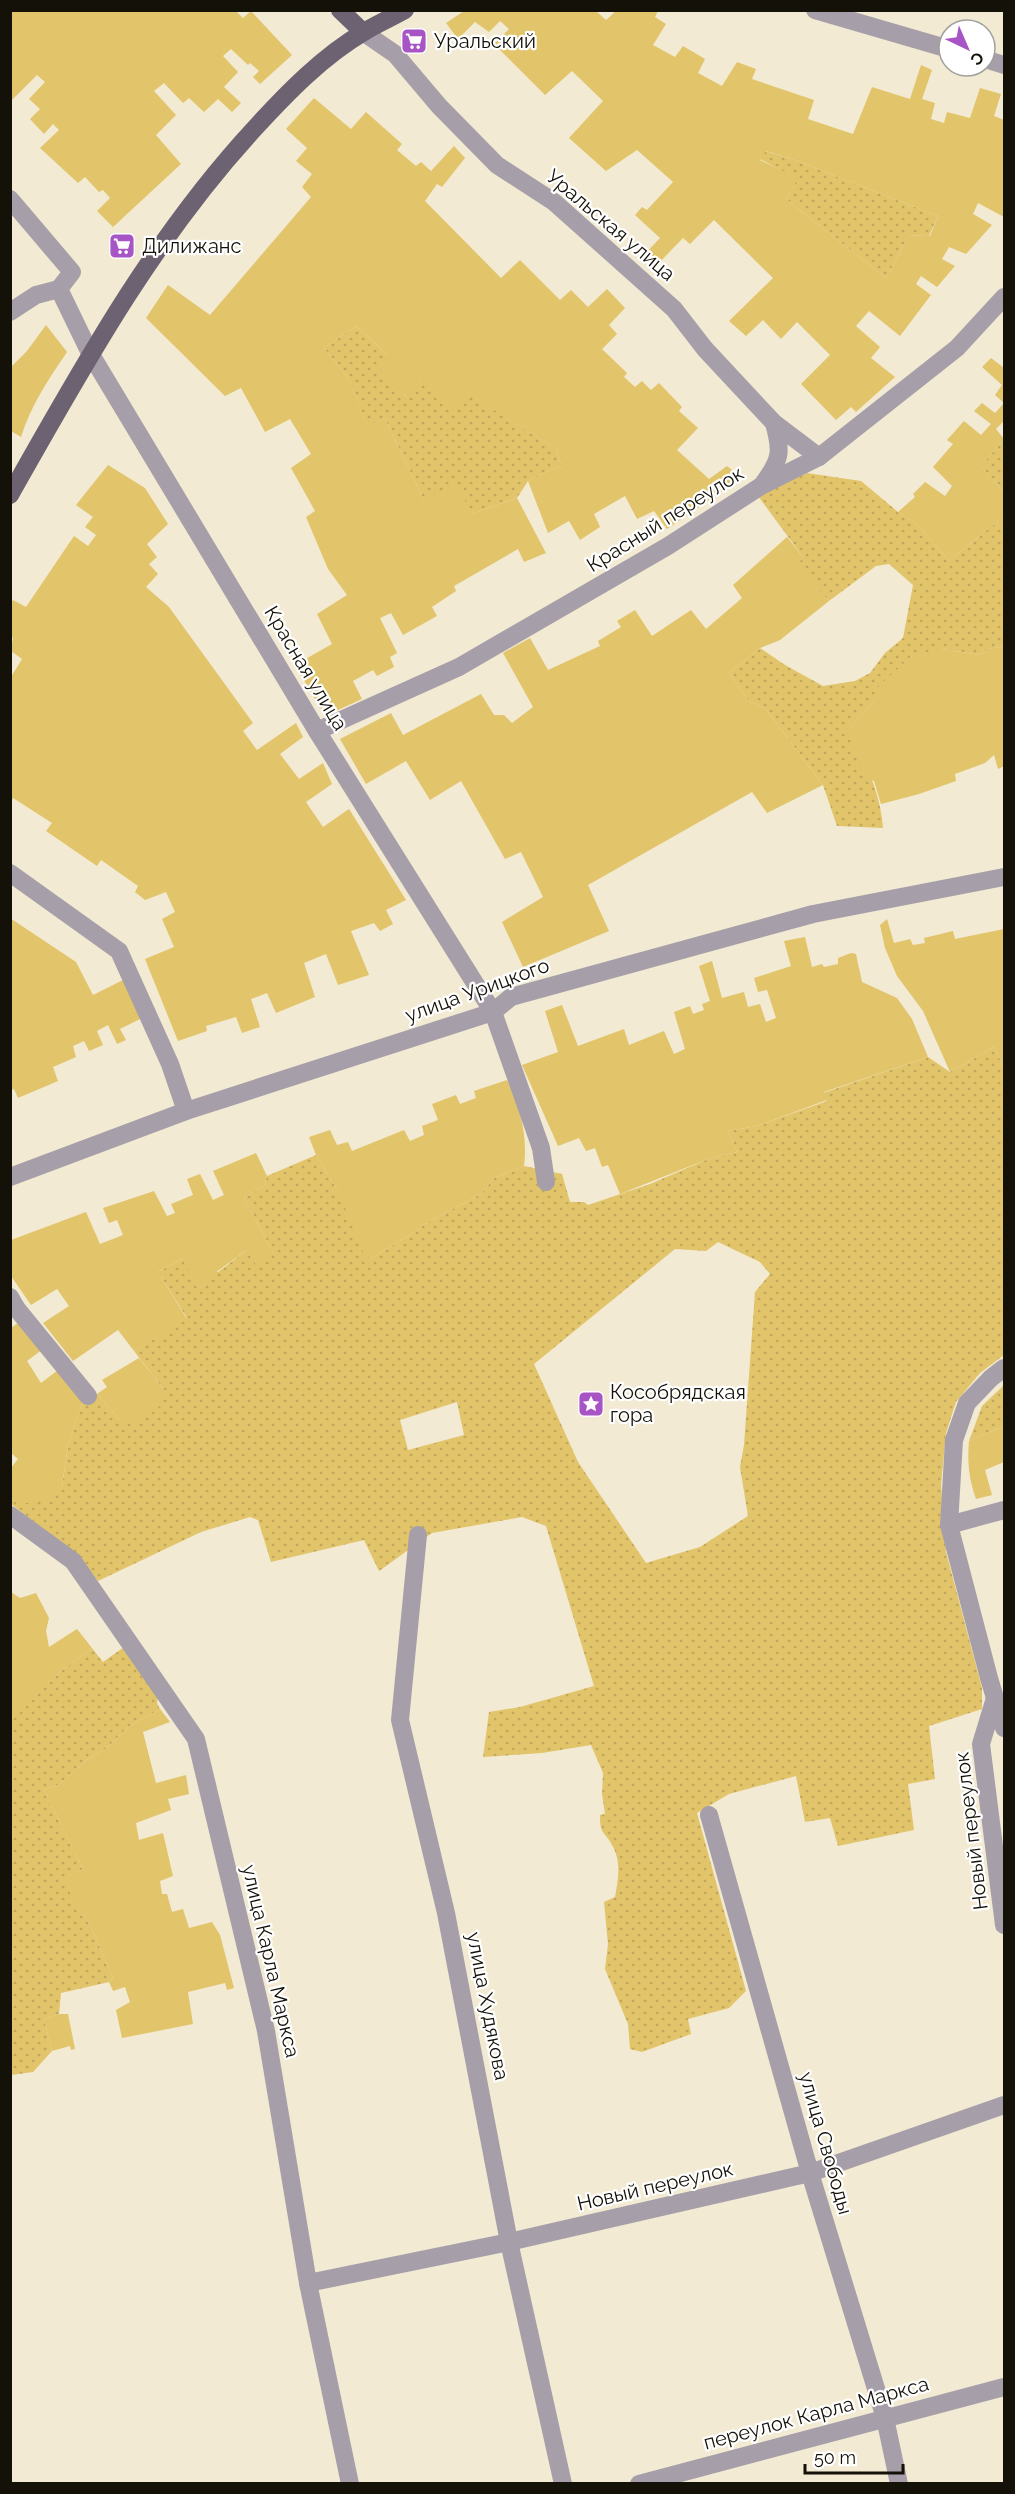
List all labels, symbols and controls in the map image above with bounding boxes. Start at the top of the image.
north arrow [937,18,997,78]
supermarket icon: Уральский [399,26,429,56]
place label: Уральский [434,29,536,53]
text: С [967,48,988,69]
street label: Уральская улица [542,164,680,286]
supermarket icon: Дилижанс [107,231,137,261]
place label: Дилижанс [142,234,241,258]
street label: Красный переулок [582,461,748,577]
street label: Красная улица [259,601,353,735]
street label: улица Урицкого [402,953,552,1027]
place label: Кособрядская гора [610,1380,746,1427]
place icon: Кособрядская гора [576,1389,606,1419]
street label: Новый переулок [949,1751,993,1911]
street label: улица Карла Маркса [237,1862,305,2060]
street label: улица Худякова [462,1930,514,2082]
street label: улица Свободы [794,2069,858,2217]
street label: Новый переулок [575,2156,735,2216]
street label: переулок Карла Маркса [701,2371,931,2455]
scale bar [805,2437,902,2475]
text: 50 m [814,2447,856,2468]

